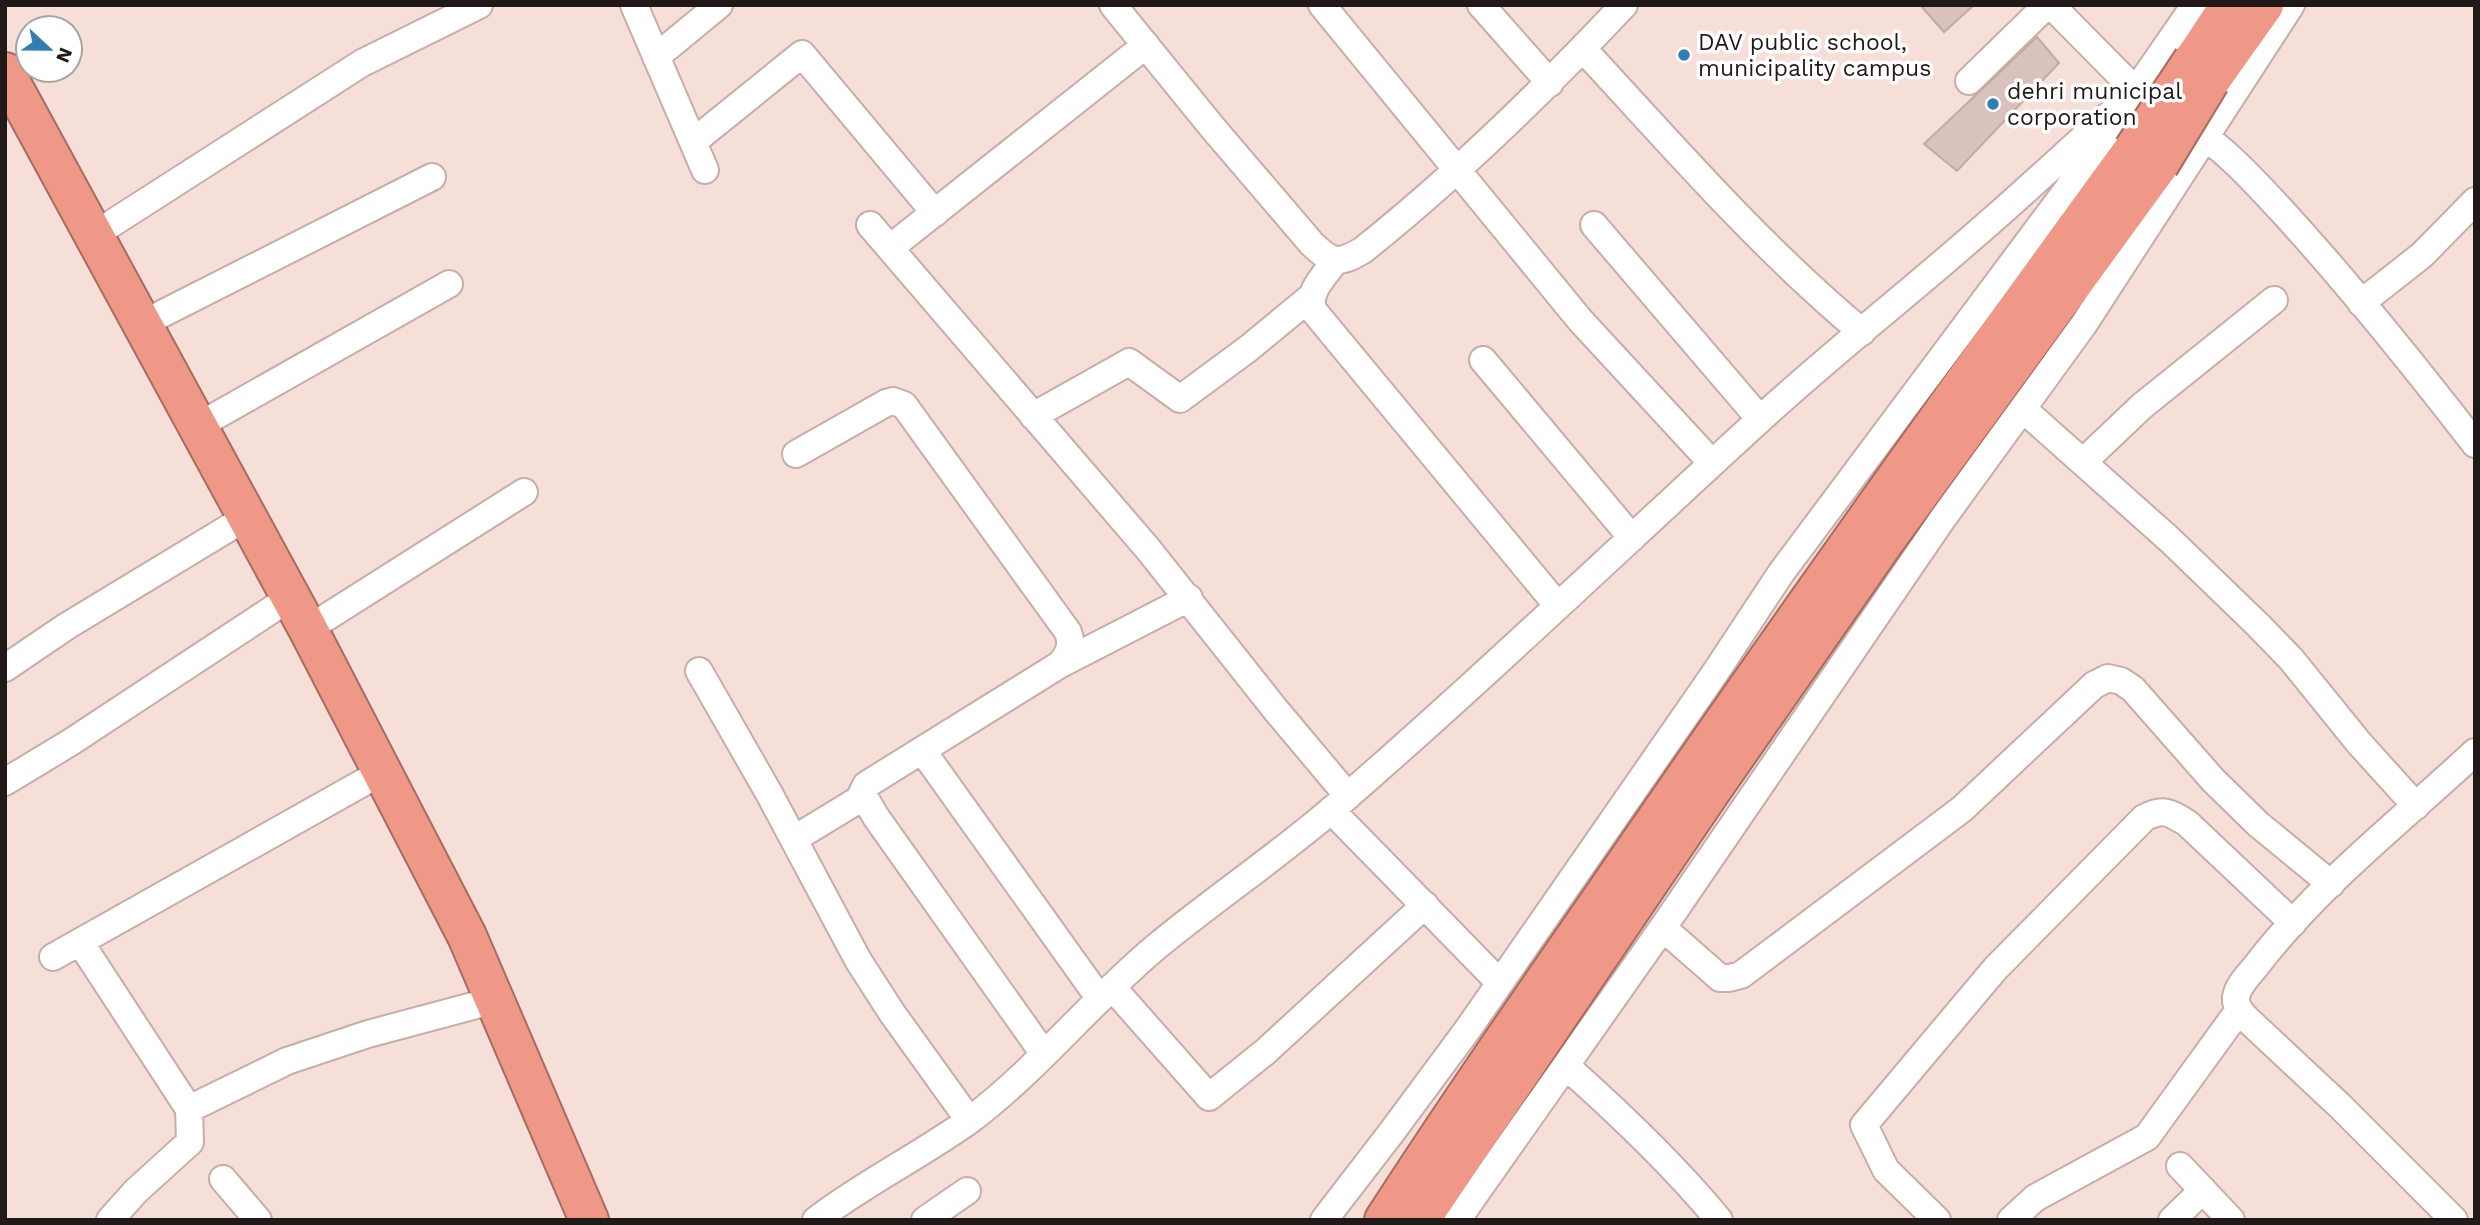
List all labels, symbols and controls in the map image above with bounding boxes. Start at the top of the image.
north arrow [14,14,84,84]
place label: DAV public school, municipality campus [1698,29,1931,82]
text: N [51,44,78,66]
marker: DAV public school, municipality campus [1676,47,1692,63]
place label: dehri municipal corporation [2007,78,2182,131]
marker: dehri municipal corporation [1985,96,2001,112]

